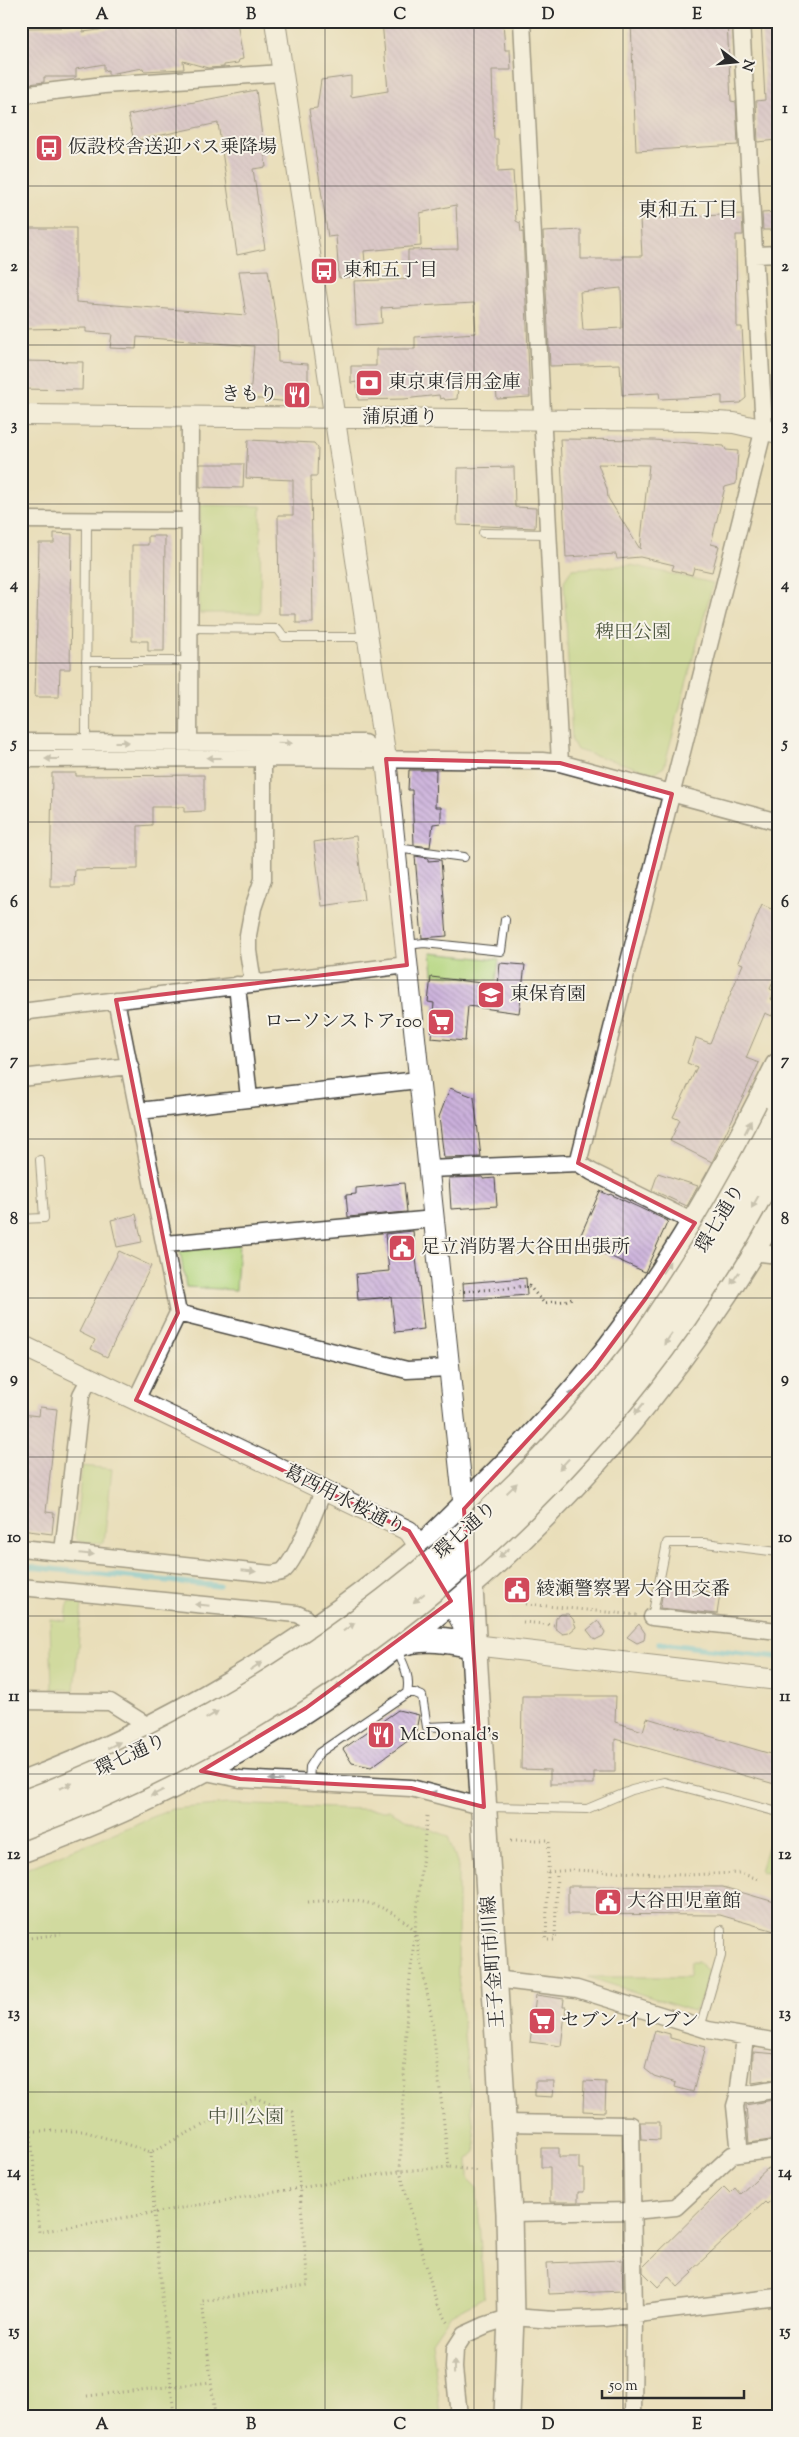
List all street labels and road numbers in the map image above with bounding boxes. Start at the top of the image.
street label: 蒲原通り [362,405,438,432]
street label: 環七通り [690,1179,752,1259]
street label: 葛西用水桜通り [279,1459,409,1543]
street label: 環七通り [429,1496,503,1566]
street label: 環七通り [91,1728,171,1784]
street label: 王子金町市川線 [476,1895,512,2029]

